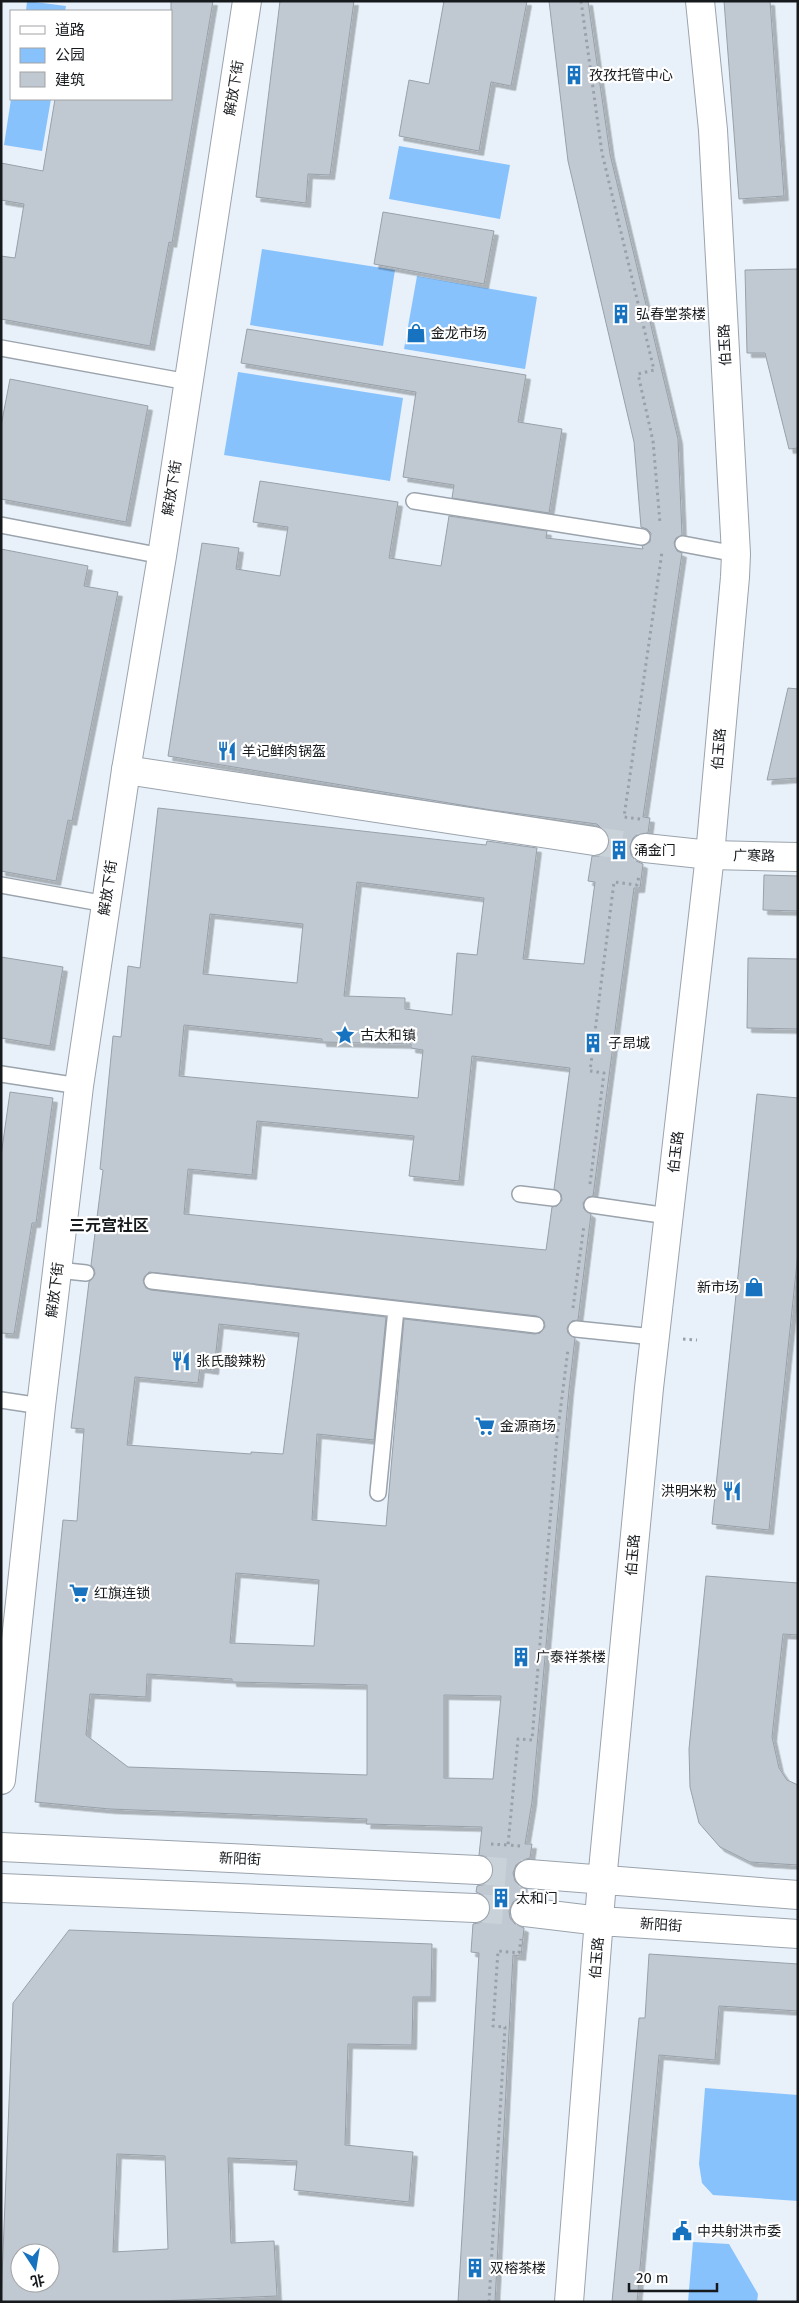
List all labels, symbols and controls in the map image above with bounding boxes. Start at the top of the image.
legend [10,10,172,100]
text: 道路 [55,21,85,39]
text: 公园 [55,46,85,64]
street label: 解放下街 [221,59,247,117]
building icon: 孜孜托管中心 [563,64,585,86]
place label: 孜孜托管中心 [589,67,673,84]
text: 建筑 [55,71,85,89]
building icon: 弘春堂茶楼 [610,303,632,325]
place label: 弘春堂茶楼 [636,306,706,323]
shop icon: 金龙市场 [405,322,427,344]
street label: 伯玉路 [715,324,735,366]
place label: 金龙市场 [431,325,487,342]
street label: 解放下街 [159,459,185,517]
street label: 伯玉路 [709,727,729,771]
restaurant icon: 羊记鲜肉锅盔 [216,740,238,762]
place label: 羊记鲜肉锅盔 [242,743,326,760]
building icon: 涌金门 [608,839,630,861]
place label: 涌金门 [634,842,676,859]
street label: 广寒路 [733,847,775,865]
street label: 解放下街 [96,859,120,917]
place icon: 古太和镇 [334,1024,356,1046]
place label: 古太和镇 [360,1027,416,1044]
building icon: 子昂城 [582,1032,604,1054]
place label: 子昂城 [608,1035,650,1052]
street label: 伯玉路 [665,1130,687,1174]
district label: 三元宫社区 [69,1216,149,1235]
street label: 解放下街 [43,1261,67,1319]
shop icon: 新市场 [743,1276,765,1298]
place label: 新市场 [697,1279,739,1296]
restaurant icon: 张氏酸辣粉 [170,1350,192,1372]
place label: 张氏酸辣粉 [196,1353,266,1370]
supermarket icon: 金源商场 [474,1415,496,1437]
place label: 金源商场 [500,1418,556,1435]
restaurant icon: 洪明米粉 [721,1480,743,1502]
place label: 洪明米粉 [661,1483,717,1500]
street label: 伯玉路 [623,1533,643,1577]
supermarket icon: 红旗连锁 [68,1582,90,1604]
place label: 红旗连锁 [94,1585,150,1602]
building icon: 广泰祥茶楼 [510,1646,532,1668]
place label: 广泰祥茶楼 [536,1649,606,1666]
street label: 新阳街 [219,1849,261,1869]
building icon: 太和门 [490,1887,512,1909]
place label: 太和门 [516,1890,558,1907]
street label: 新阳街 [639,1915,683,1935]
street label: 伯玉路 [587,1936,607,1980]
public building icon: 中共射洪市委 [671,2220,693,2242]
place label: 中共射洪市委 [697,2223,781,2240]
north arrow [10,2243,60,2293]
building icon: 双榕茶楼 [464,2257,486,2279]
place label: 双榕茶楼 [490,2260,546,2277]
scale bar [629,2260,716,2292]
text: 20 m [636,2269,669,2287]
text: 北 [29,2270,46,2290]

